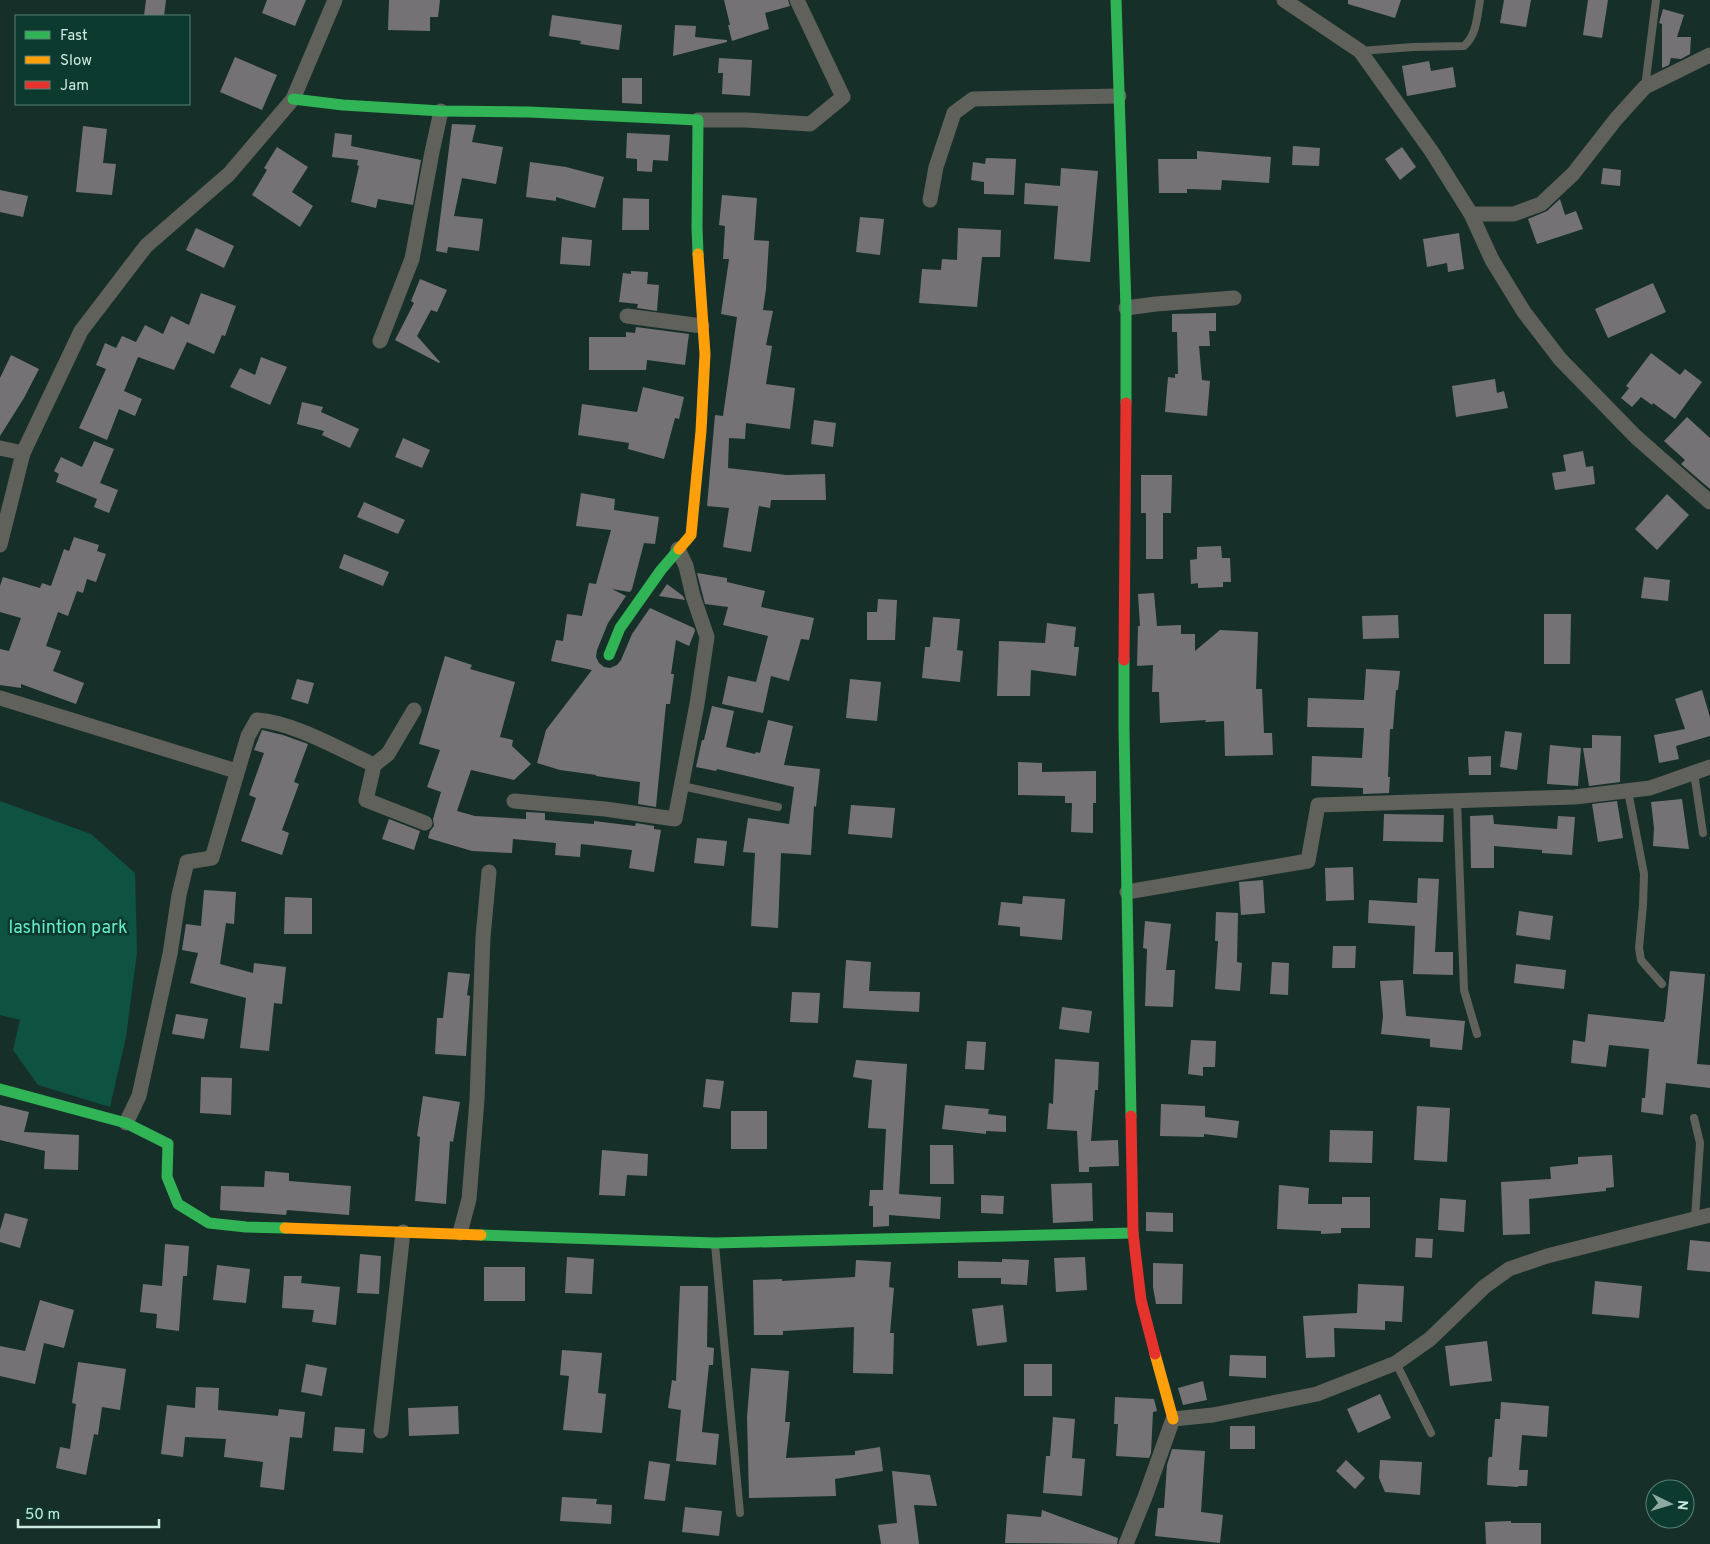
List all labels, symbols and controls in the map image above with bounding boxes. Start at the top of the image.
legend [15,15,190,105]
text: Fast [60,27,88,46]
text: Slow [60,52,92,71]
text: Jam [60,77,89,96]
park label: lashintion park [8,917,128,940]
north arrow [1645,1479,1695,1529]
scale bar [18,1496,159,1528]
text: N [1673,1499,1690,1511]
text: 50 m [25,1506,60,1525]

